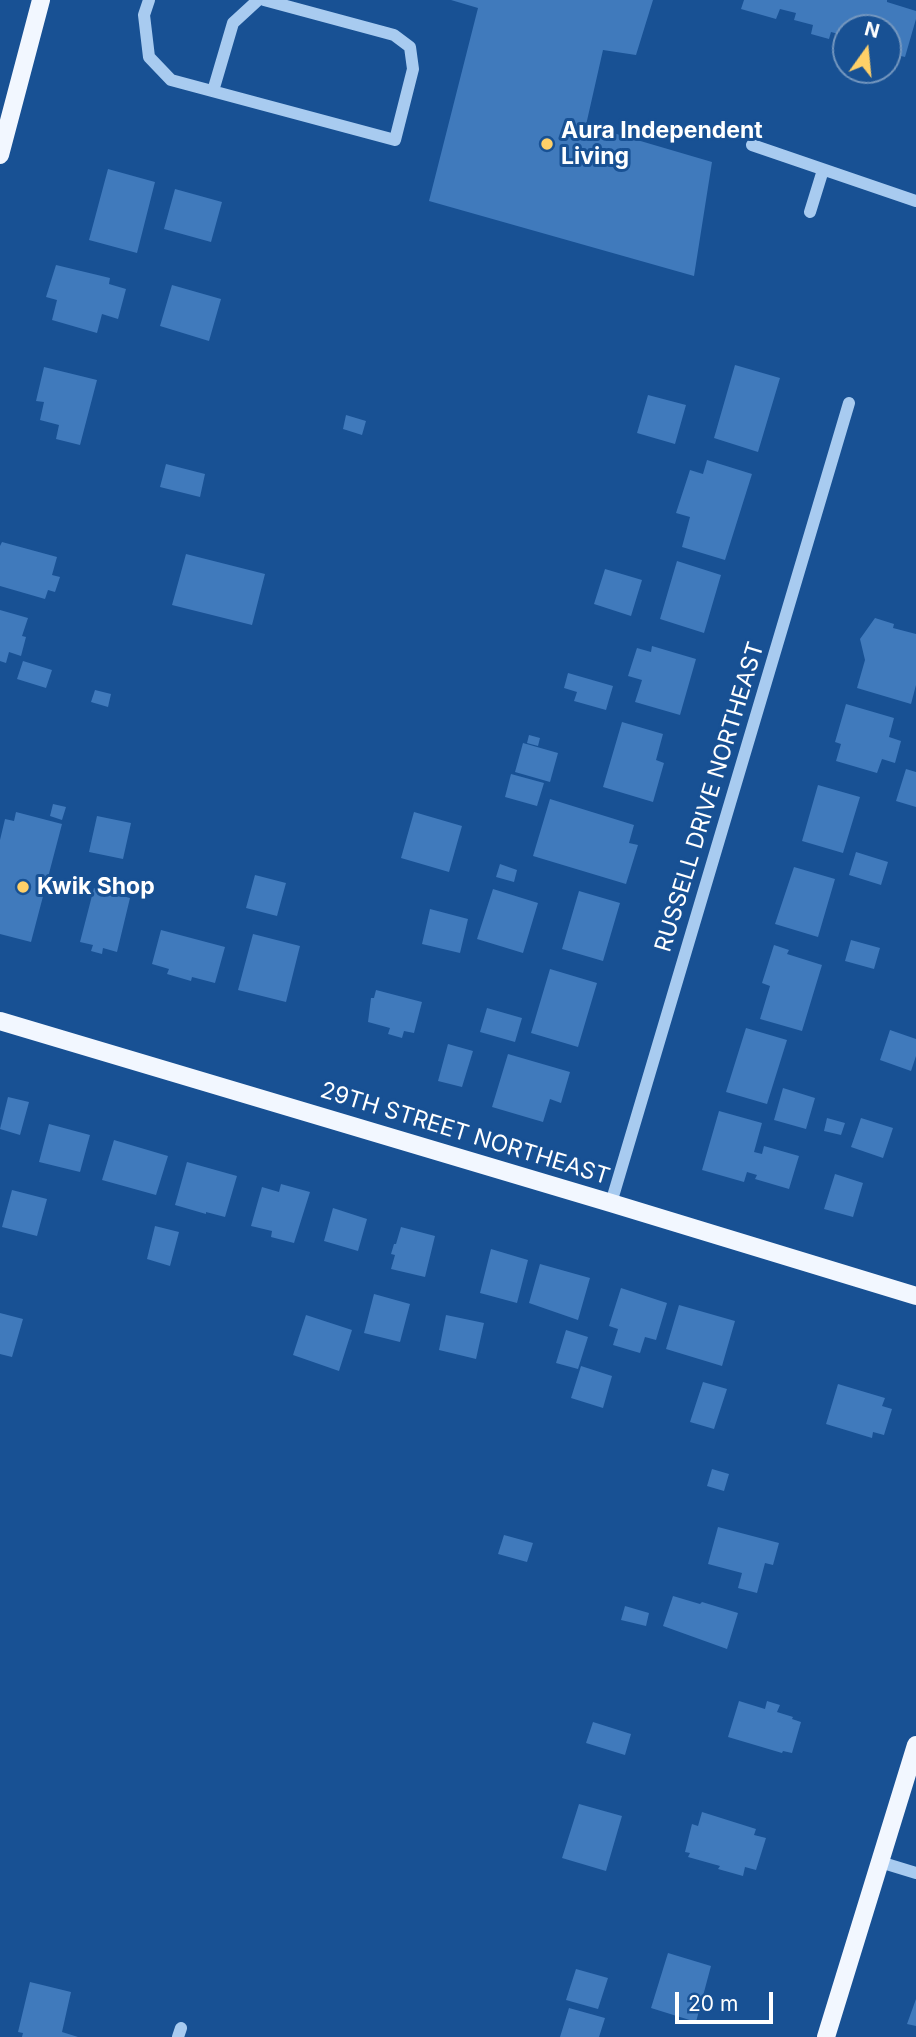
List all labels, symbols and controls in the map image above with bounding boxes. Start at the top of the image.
north arrow [832,14,902,84]
text: N [862,17,882,43]
place label: Aura Independent Living [561,117,763,171]
marker: Aura Independent Living [539,136,555,152]
street label: RUSSELL DRIVE NORTHEAST [650,639,770,955]
place label: Kwik Shop [37,873,155,901]
marker: Kwik Shop [15,879,31,895]
street label: 29TH STREET NORTHEAST [317,1077,613,1191]
scale bar [678,1978,776,2022]
text: 20 m [688,1991,738,2016]

